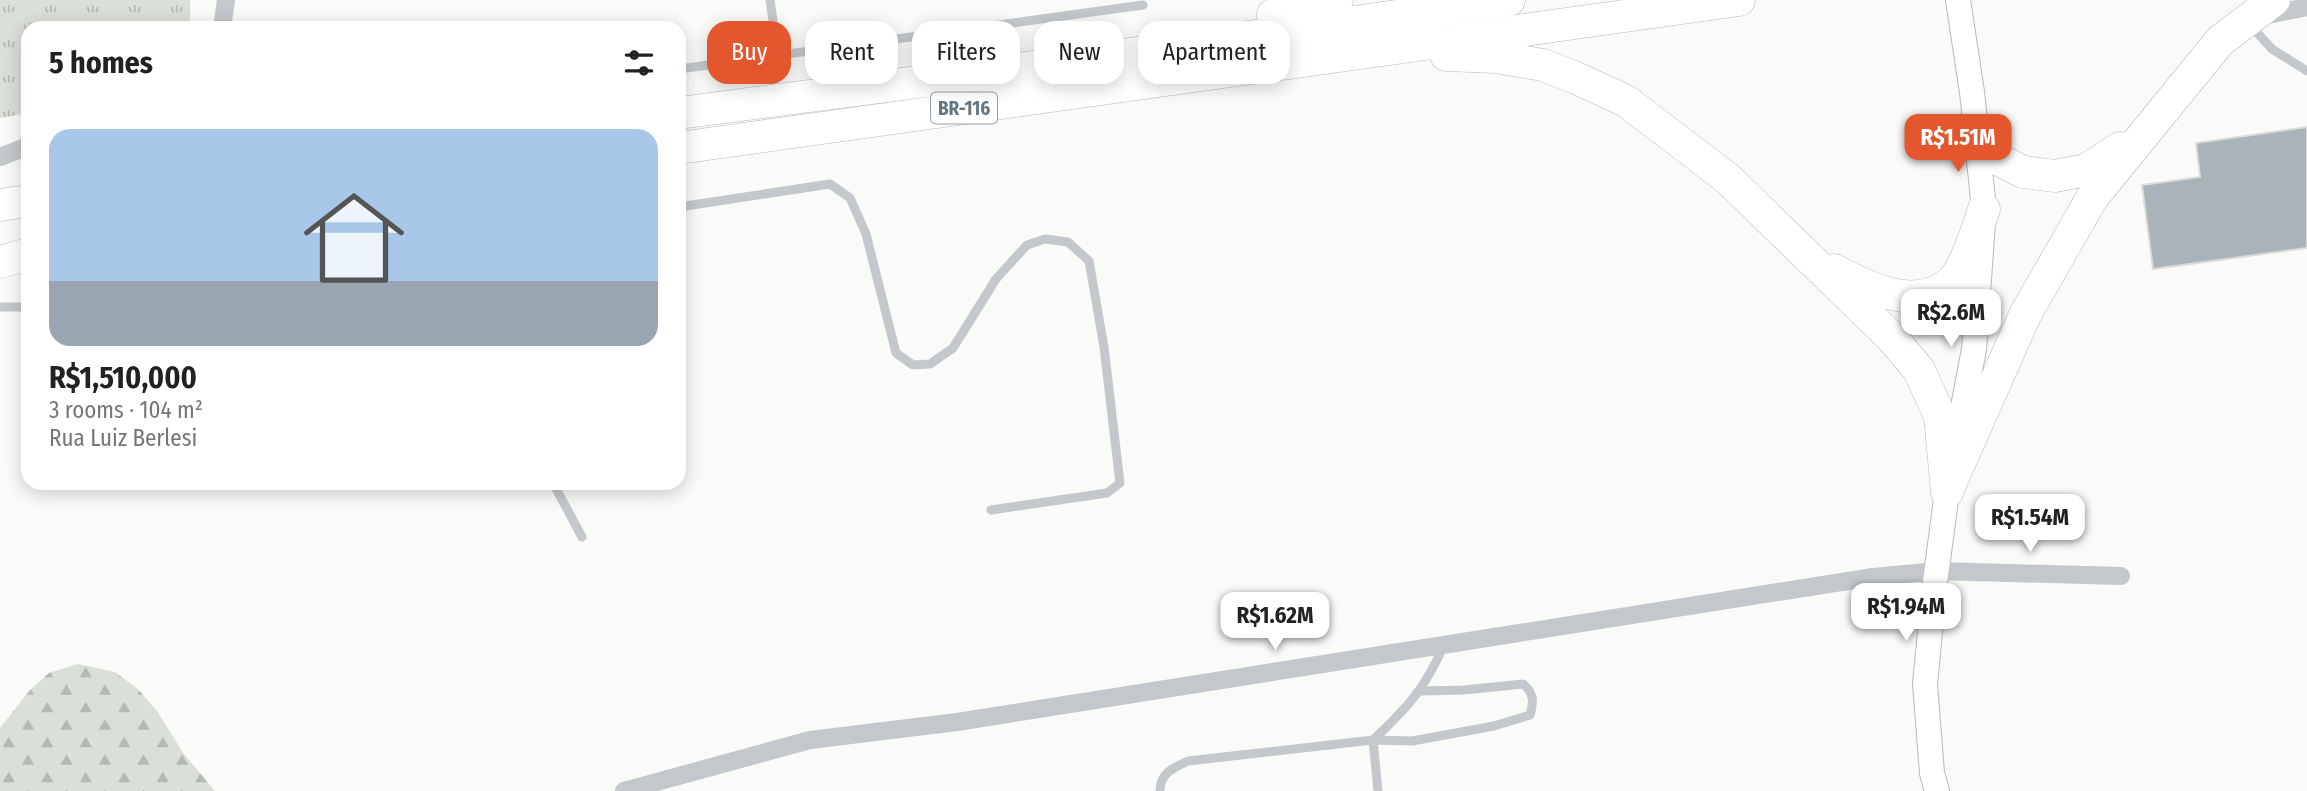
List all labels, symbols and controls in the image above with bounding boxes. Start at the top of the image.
chip: Buy [707,21,791,84]
chip: Rent [805,21,898,84]
chip: Filters [912,21,1020,84]
chip: New [1034,21,1124,84]
chip: Apartment [1138,21,1290,84]
icon: filters [620,44,658,82]
text: 5 homes [49,45,153,81]
road number: BR-116 [931,92,997,124]
pin: R$1.51M [1893,114,2023,174]
text: R$1.51M [1921,123,1995,151]
icon: home [291,175,417,301]
pin: R$2.6M [1894,290,2008,349]
text: R$2.6M [1917,298,1985,326]
text: R$1,510,000 [49,360,197,396]
text: 3 rooms · 104 m² [49,396,203,424]
text: Rua Luiz Berlesi [49,424,197,452]
pin: R$1.54M [1965,494,2095,554]
text: R$1.54M [1991,503,2069,531]
pin: R$1.94M [1841,584,1971,643]
pin: R$1.62M [1210,592,1340,652]
text: R$1.94M [1867,592,1945,620]
text: R$1.62M [1236,601,1314,629]

